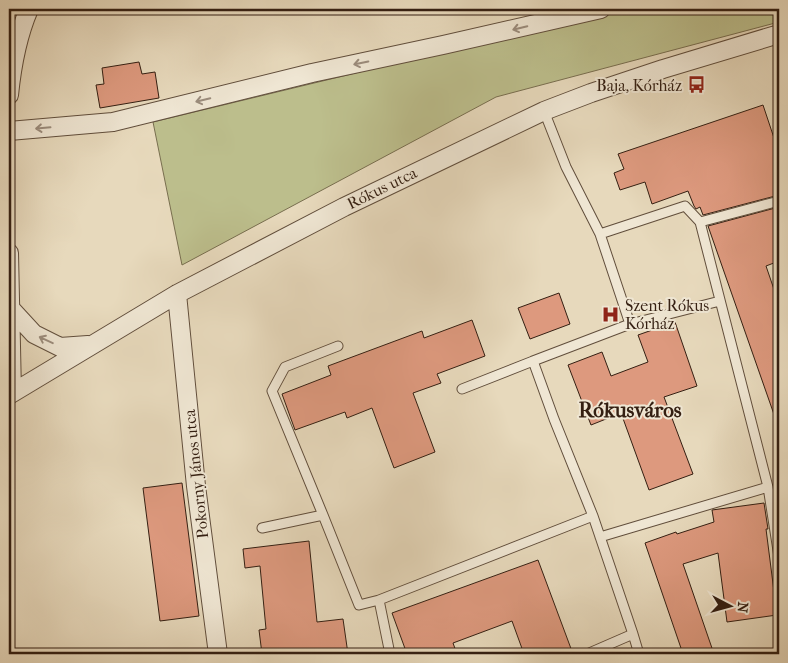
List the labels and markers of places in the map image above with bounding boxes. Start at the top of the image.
bus stop icon: Baja, Kórház [686,75,706,95]
place label: Baja, Kórház [596,76,682,95]
place label: Szent Rókus Kórház [625,296,709,333]
hospital icon: Szent Rókus Kórház [601,304,621,324]

